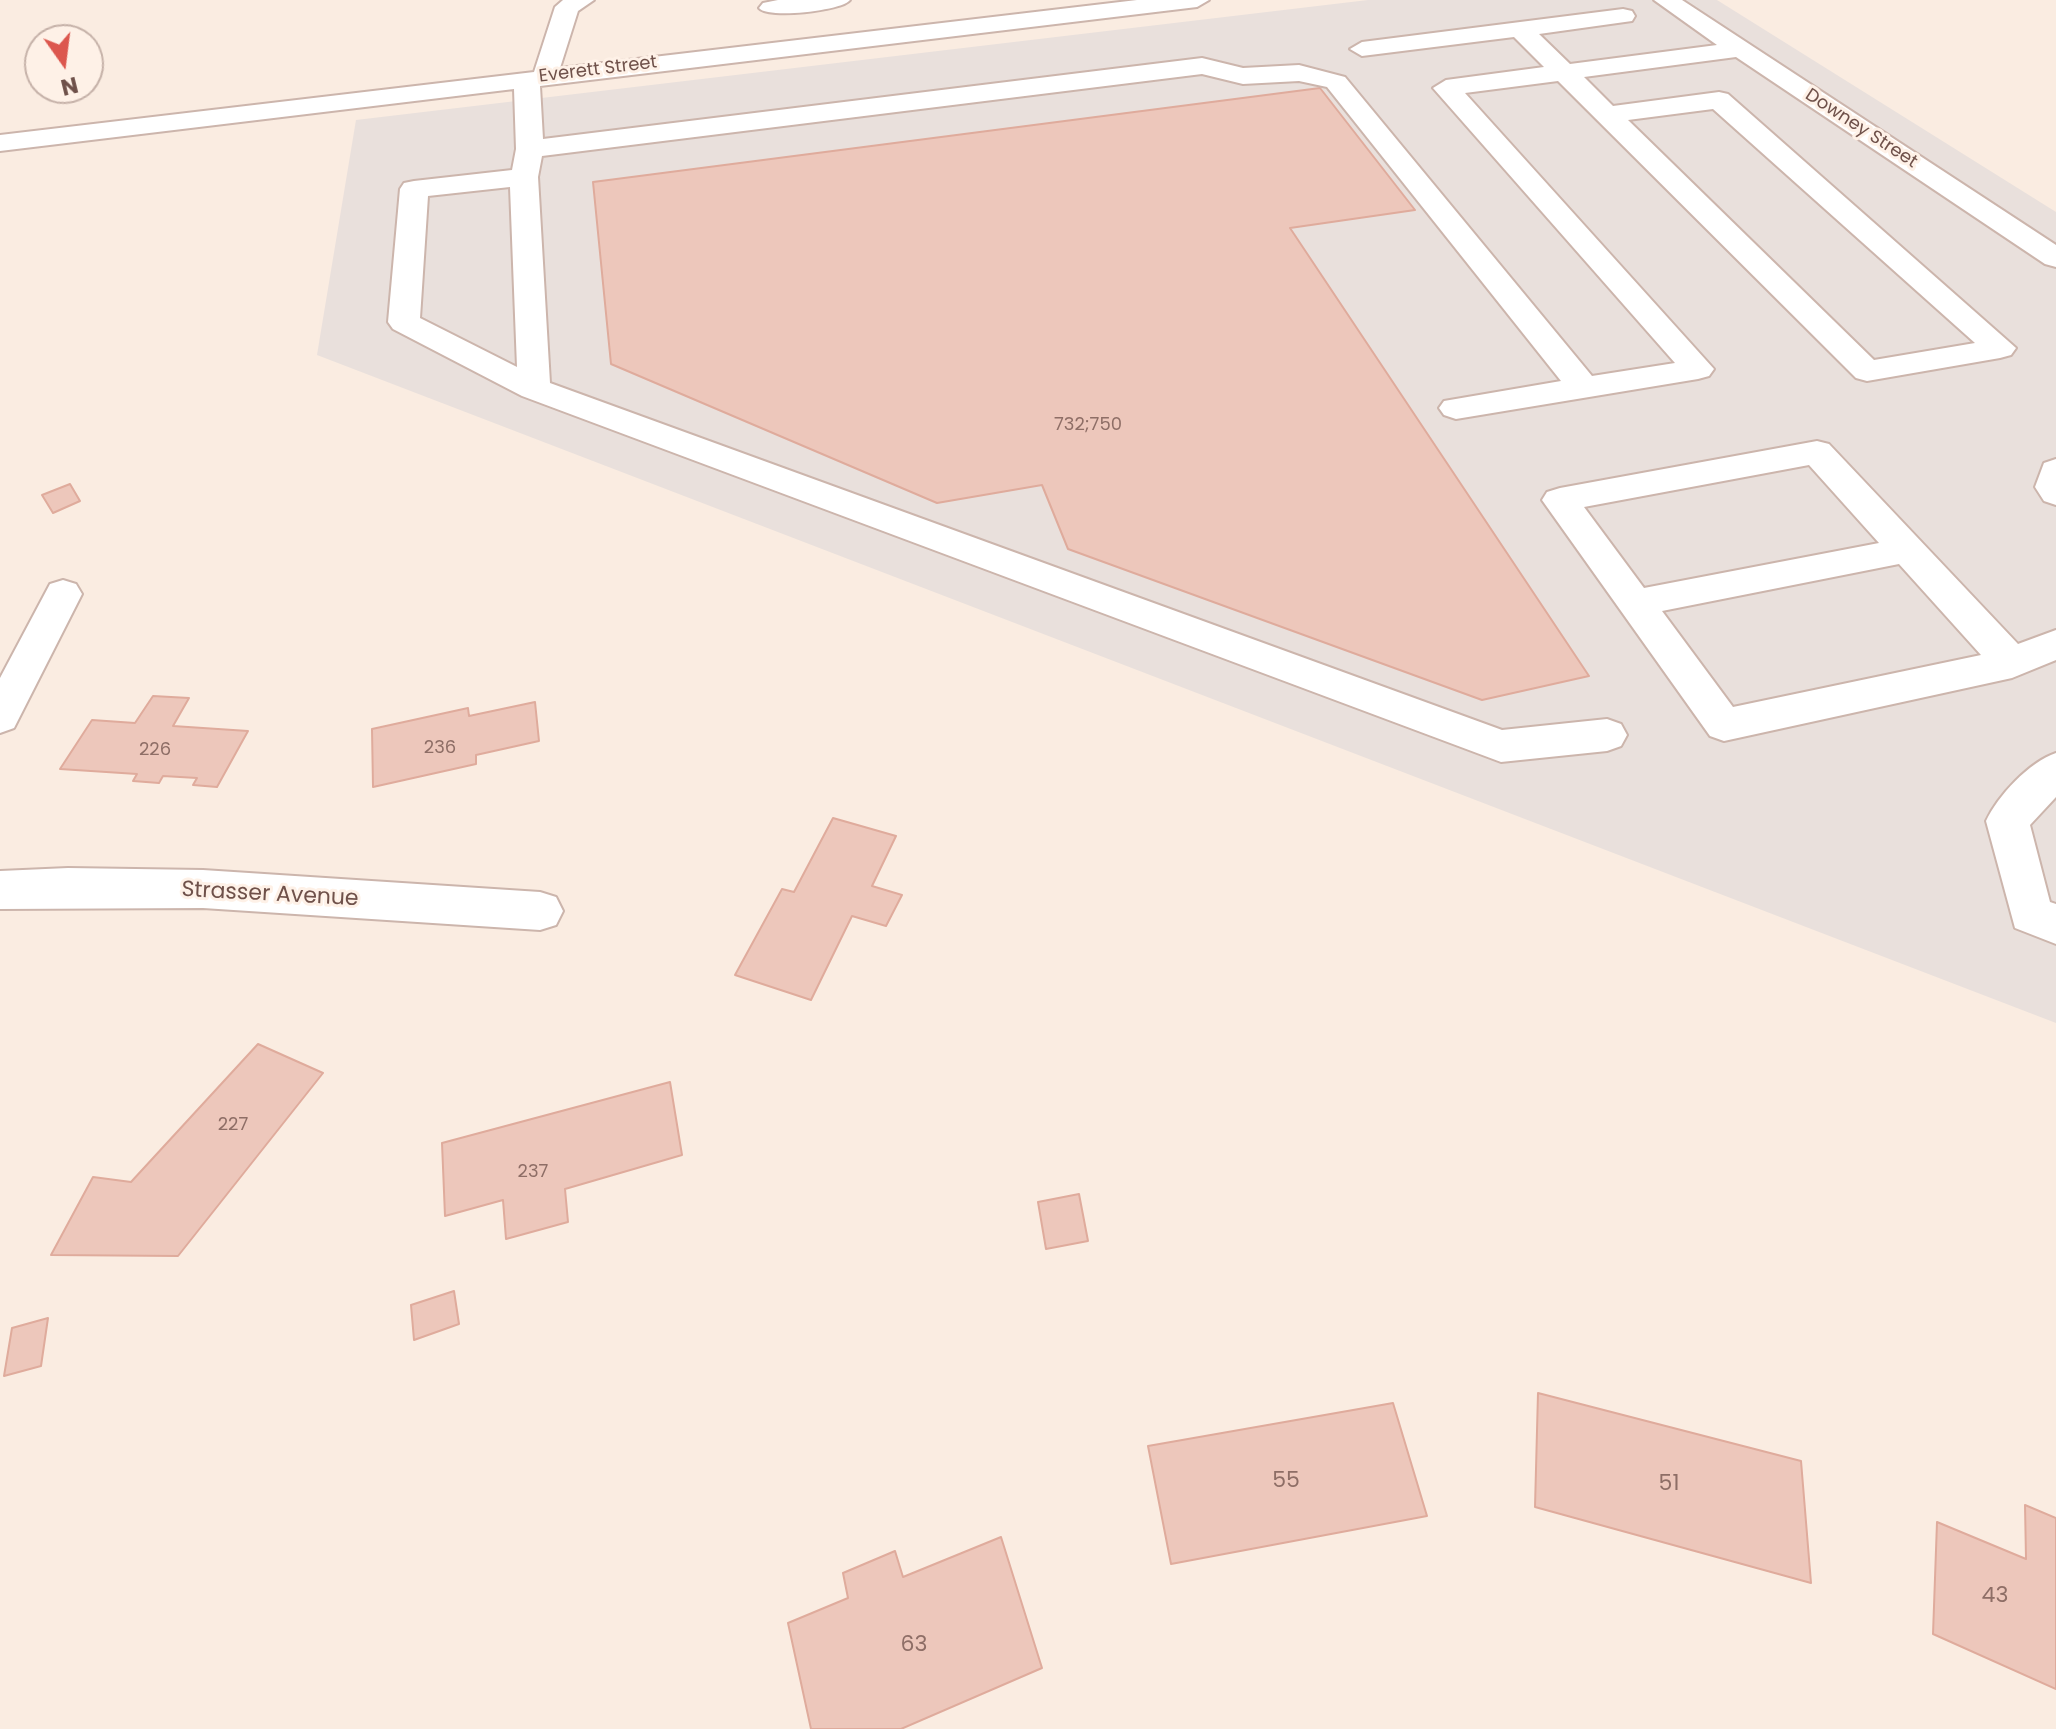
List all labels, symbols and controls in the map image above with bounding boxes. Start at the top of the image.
north arrow [24,24,104,104]
street label: Everett Street [538,52,658,88]
text: N [58,69,81,103]
street label: Downey Street [1801,85,1921,173]
house number: 732;750 [1054,414,1122,436]
house number: 236 [424,737,456,759]
house number: 226 [139,739,171,761]
street label: Strasser Avenue [181,877,359,913]
house number: 227 [218,1114,248,1136]
house number: 237 [518,1161,548,1183]
house number: 55 [1272,1468,1300,1494]
house number: 51 [1659,1471,1679,1497]
house number: 43 [1982,1583,2008,1609]
house number: 63 [901,1632,927,1658]

